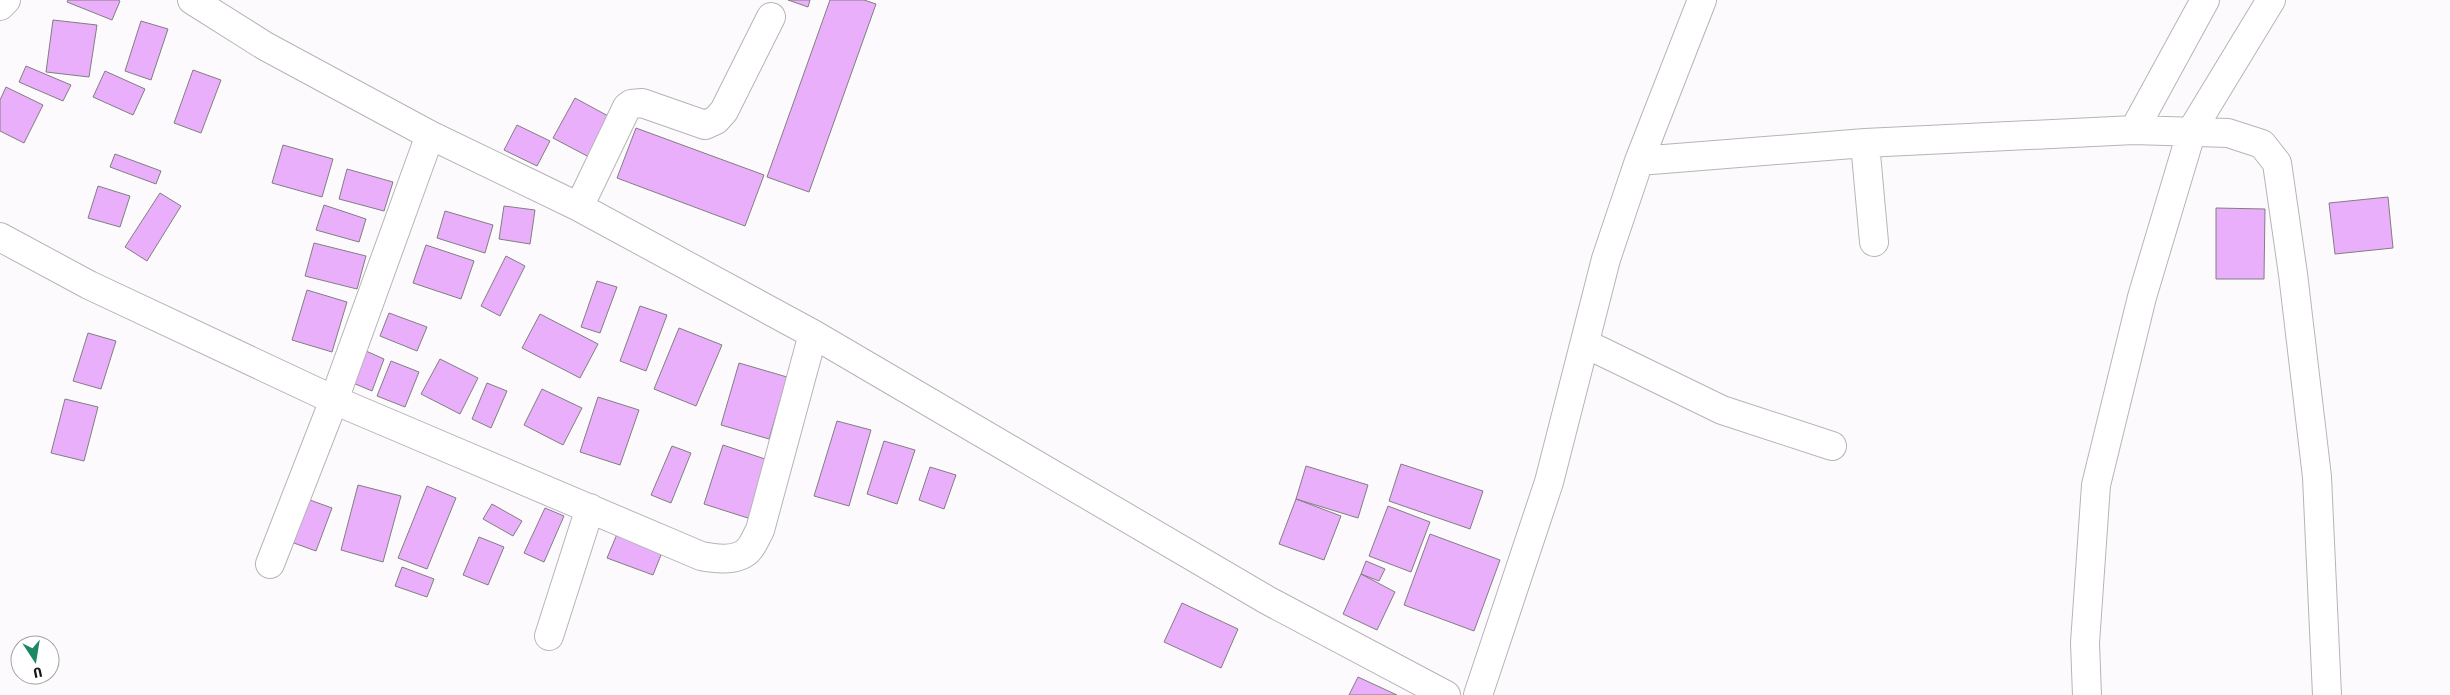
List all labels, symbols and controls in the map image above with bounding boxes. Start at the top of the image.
north arrow [10,635,60,685]
text: U [32,663,43,681]

